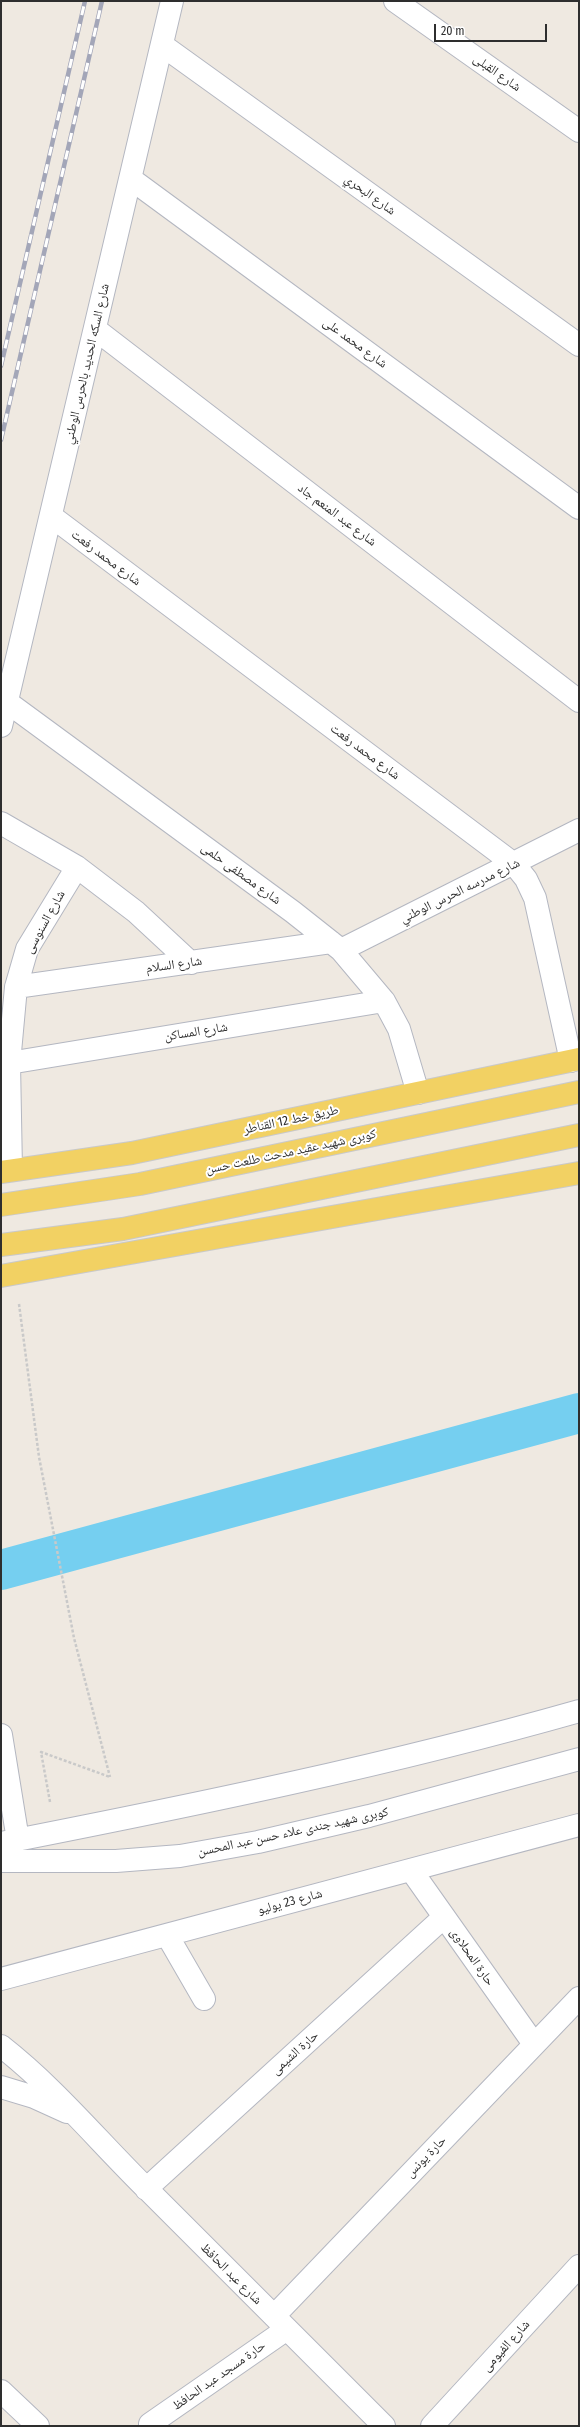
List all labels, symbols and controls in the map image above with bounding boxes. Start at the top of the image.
scale bar [436,16,549,42]
text: 20 m [441,24,465,38]
street label: شارع القبلى [470,51,524,95]
street label: شارع البحري [341,171,399,219]
street label: شارع السكه الحديد بالحرس الوطني [61,282,113,446]
street label: شارع محمد على [320,314,390,372]
street label: شارع عبد المنعم جاد [295,480,379,550]
street label: شارع محمد رفعت [68,527,144,589]
street label: شارع محمد رفعت [327,721,403,783]
street label: شارع مصطفى حلمى [198,840,284,908]
street label: شارع مدرسه الحرس الوطني [397,855,523,927]
street label: شارع السنوسى [21,888,69,956]
street label: شارع السلام [145,953,203,977]
street label: شارع المساكن [163,1019,229,1045]
street label: طريق خط 12 القناطر [242,1102,340,1138]
street label: كوبرى شهيد عقيد مدحت طلعت حسن [204,1126,378,1178]
street label: كوبرى شهيد جندى علاء حسن عبد المحسن [196,1804,390,1860]
street label: شارع 23 يوليو [256,1886,324,1918]
street label: حارة المحلاوى [446,1925,498,1989]
street label: حارة الشيمى [268,2028,322,2078]
street label: حارة يونس [402,2133,450,2181]
street label: شارع عبد الحافظ [197,2240,265,2308]
street label: شارع الفيومى [479,2317,533,2375]
street label: حارة مسجد عبد الحافظ [169,2338,269,2414]

